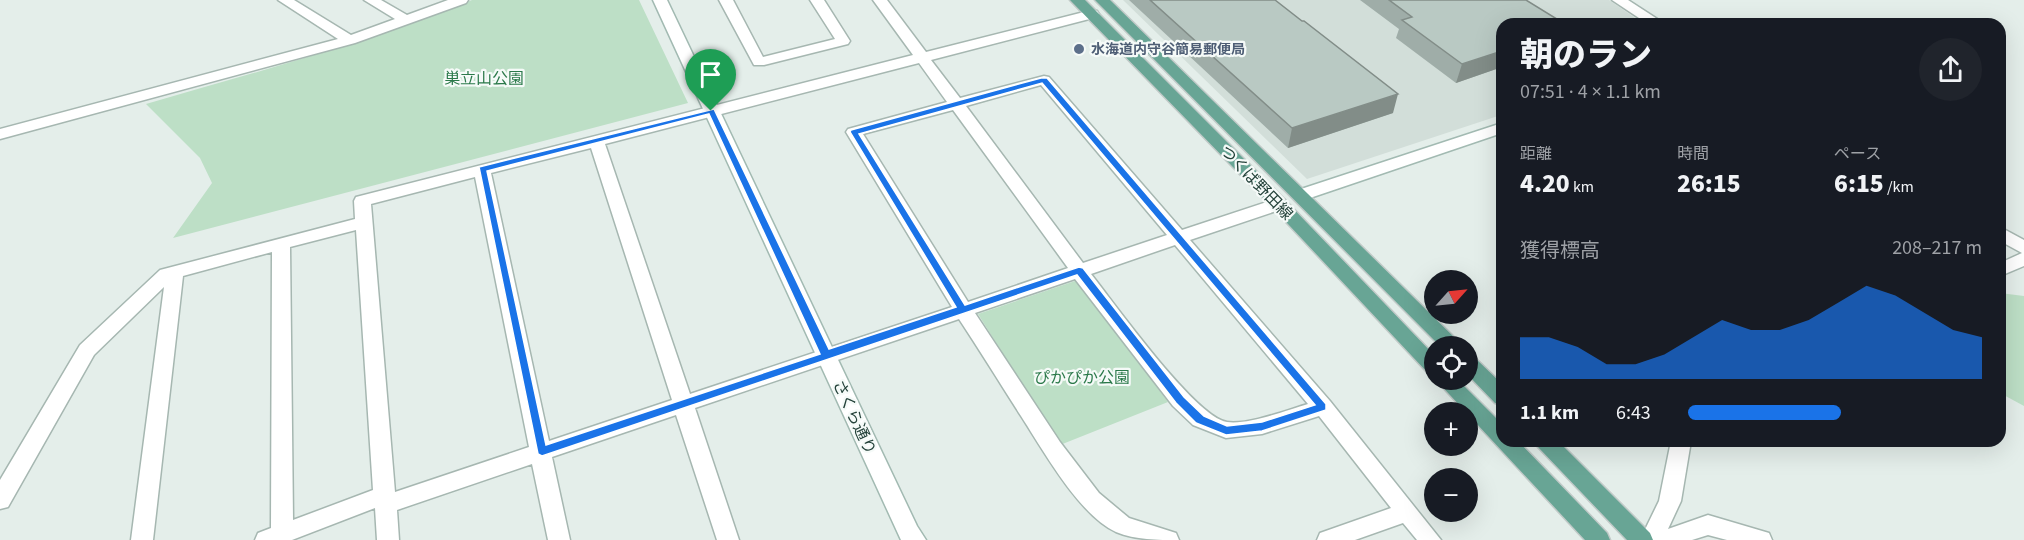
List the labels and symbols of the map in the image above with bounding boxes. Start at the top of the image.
place label: 水海道内守谷簡易郵便局 [1091,40,1245,60]
marker: 水海道内守谷簡易郵便局 [1072,42,1086,56]
pin [685,49,736,111]
park label: 巣立山公園 [444,68,524,90]
street label: つくば野田線 [1215,141,1298,225]
north arrow [1424,270,1478,324]
park label: ぴかぴか公園 [1034,367,1130,389]
street label: さくら通り [827,377,881,458]

